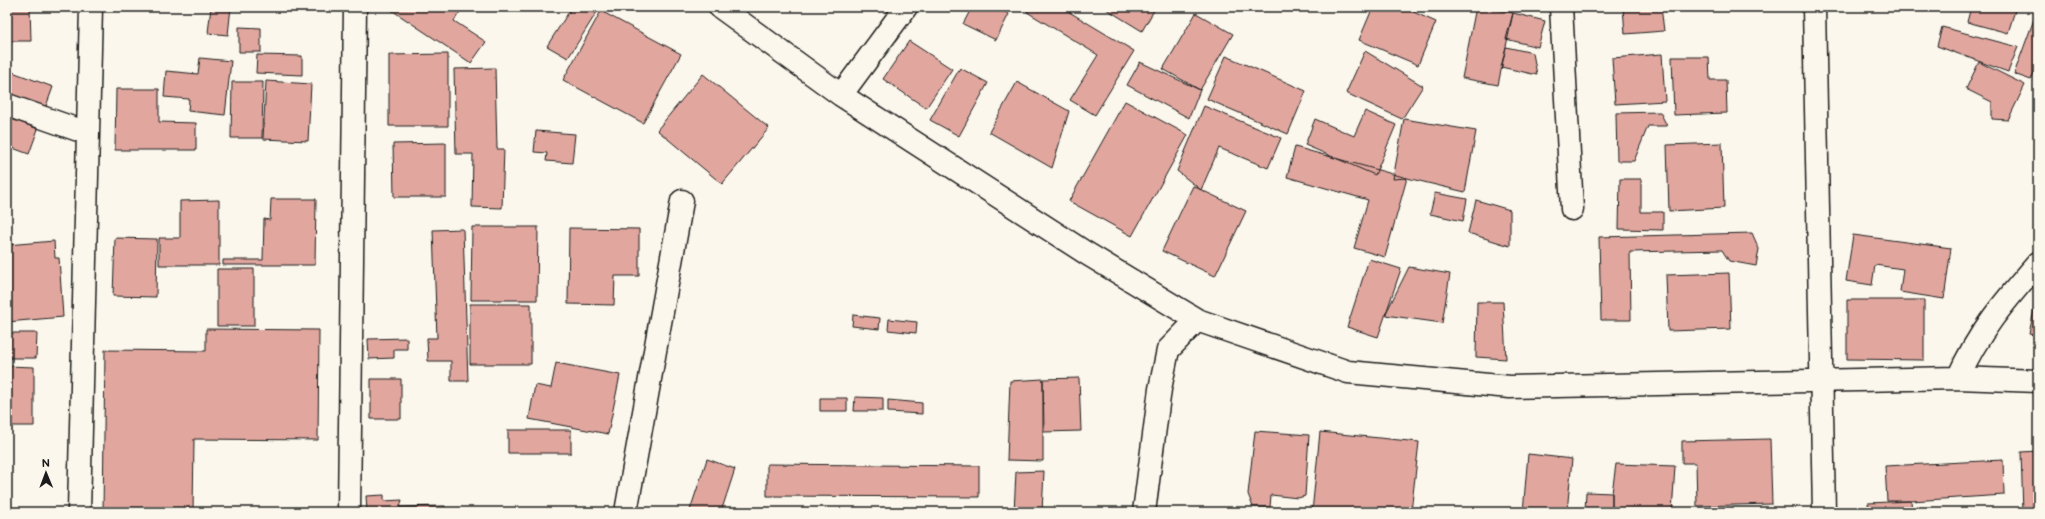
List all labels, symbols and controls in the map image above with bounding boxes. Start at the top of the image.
north arrow [26,453,66,493]
text: N [42,457,50,470]

